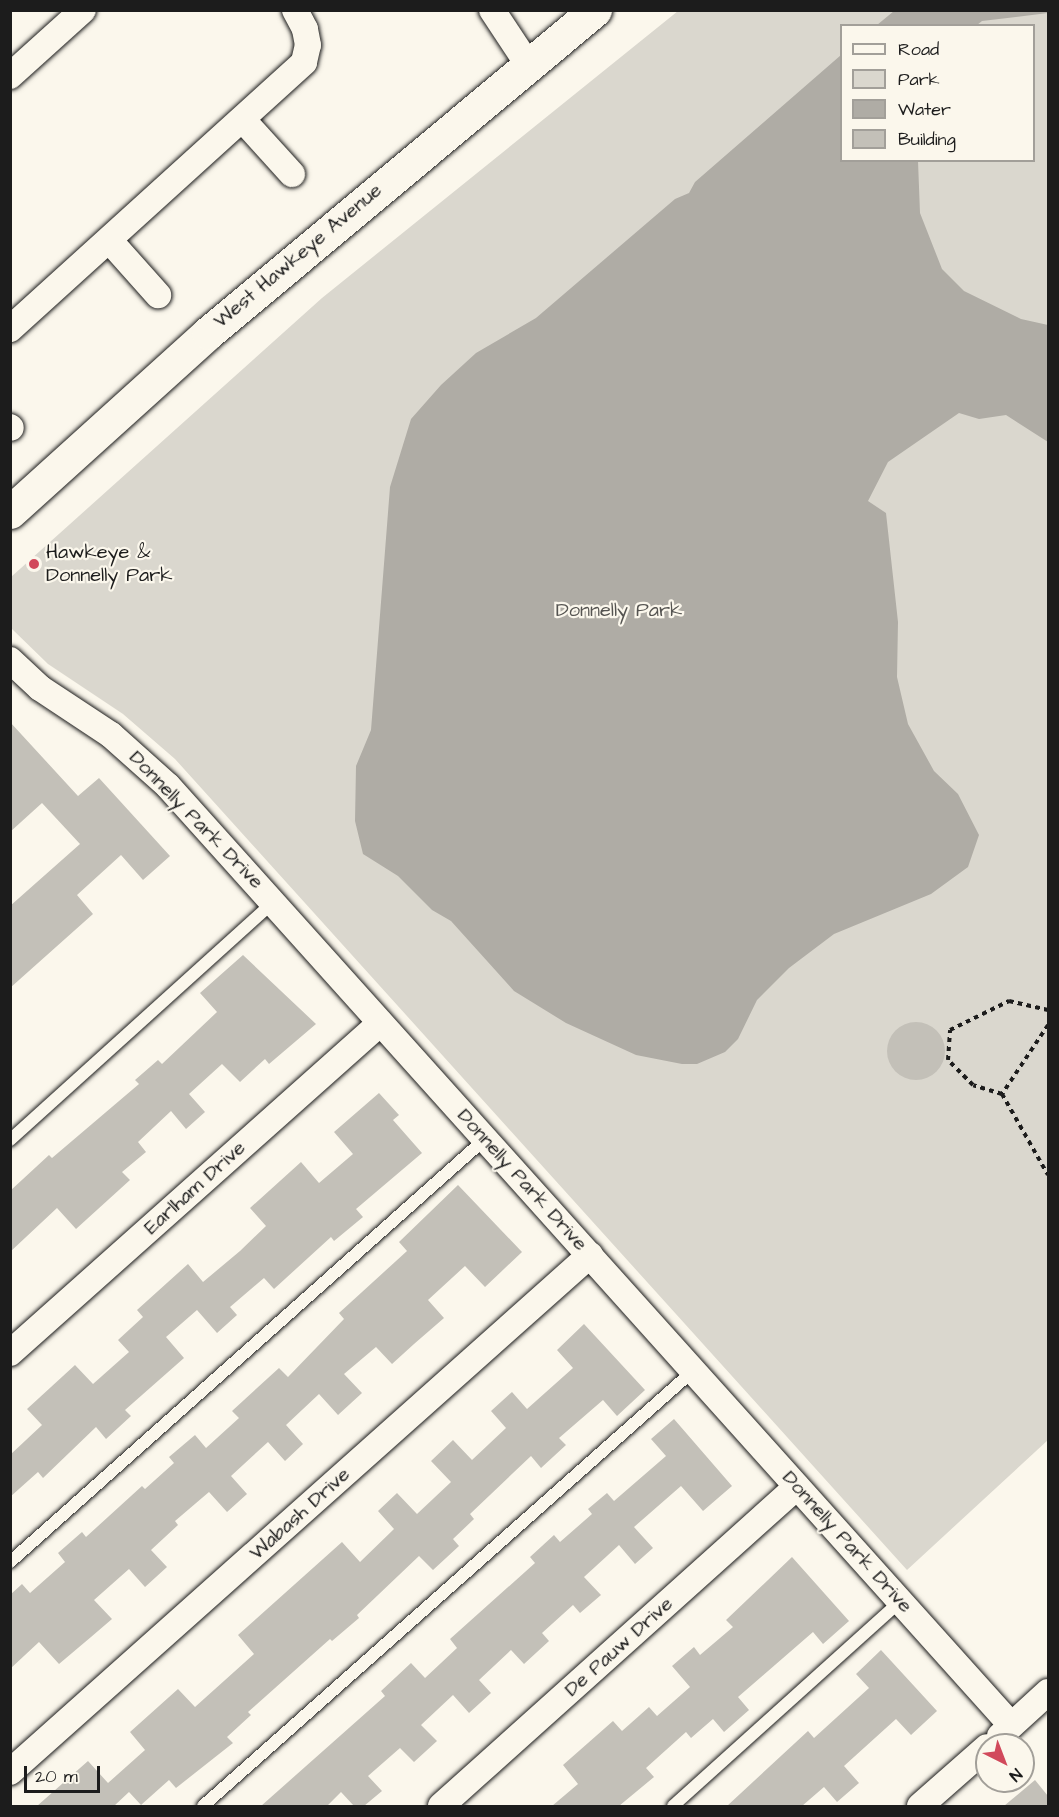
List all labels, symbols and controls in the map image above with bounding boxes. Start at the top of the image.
legend [840,24,1035,162]
text: Road [898,37,939,62]
text: Park [898,67,940,92]
text: Water [898,97,951,122]
text: Building [898,127,956,152]
street label: West Hawkeye Avenue [209,179,387,333]
place label: Hawkeye & Donnelly Park [46,540,173,587]
marker: Hawkeye & Donnelly Park [27,557,41,571]
park label: Donnelly Park [556,598,682,622]
street label: Donnelly Park Drive [124,746,268,894]
street label: Donnelly Park Drive [452,1104,592,1256]
street label: Earlham Drive [139,1136,251,1240]
street label: Wabash Drive [245,1463,355,1565]
street label: Donnelly Park Drive [777,1466,917,1618]
street label: De Pauw Drive [560,1592,678,1702]
north arrow [975,1733,1035,1793]
scale bar [27,1754,104,1792]
text: N [1005,1763,1027,1786]
text: 20 m [35,1764,78,1789]

